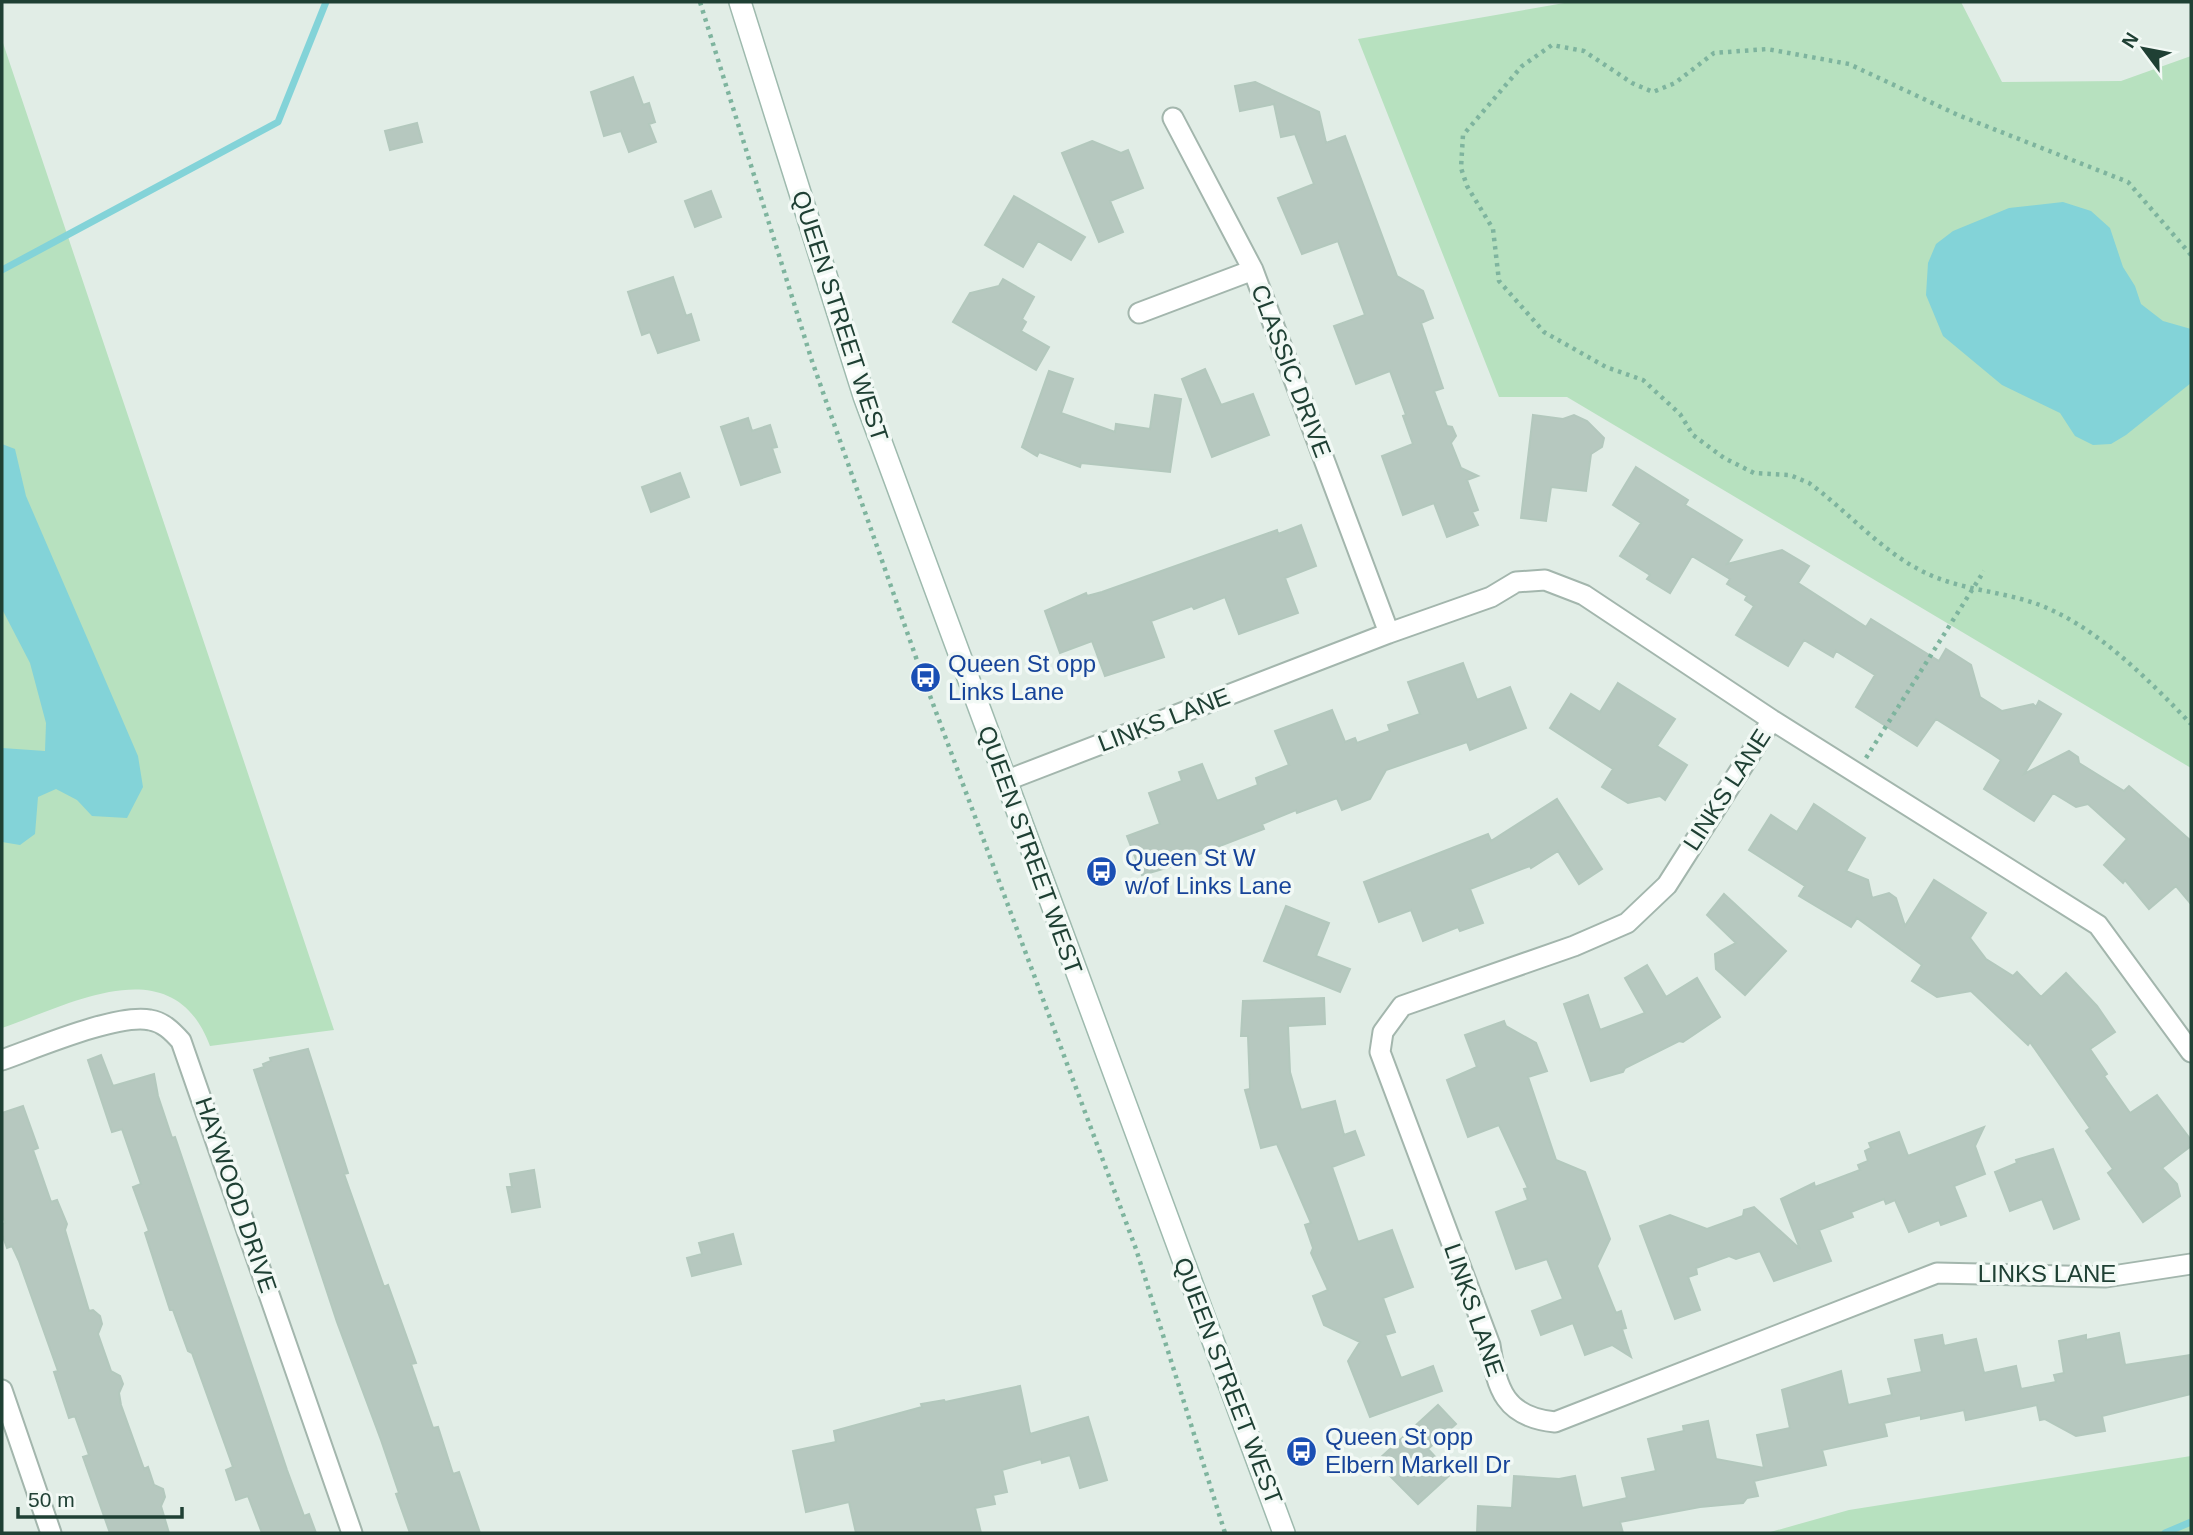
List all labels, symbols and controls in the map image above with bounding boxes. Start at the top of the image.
north arrow [2109,14,2179,84]
text: N [2117,29,2143,52]
street label: QUEEN STREET WEST [787,187,894,445]
street label: CLASSIC DRIVE [1246,281,1337,461]
place label: Queen St opp Links Lane [948,650,1096,705]
bus stop icon: Queen St opp Links Lane [908,661,942,695]
street label: LINKS LANE [1094,682,1233,757]
street label: QUEEN STREET WEST [973,722,1088,978]
street label: LINKS LANE [1677,724,1776,855]
place label: Queen St W w/of Links Lane [1124,844,1292,899]
bus stop icon: Queen St W w/of Links Lane [1085,855,1119,889]
street label: HAYWOOD DRIVE [190,1094,283,1296]
street label: LINKS LANE [1439,1240,1510,1380]
street label: QUEEN STREET WEST [1169,1254,1288,1508]
street label: LINKS LANE [1978,1260,2116,1287]
place label: Queen St opp Elbern Markell Dr [1325,1423,1510,1478]
bus stop icon: Queen St opp Elbern Markell Dr [1285,1434,1319,1468]
scale bar [18,1476,182,1520]
text: 50 m [28,1488,75,1511]

